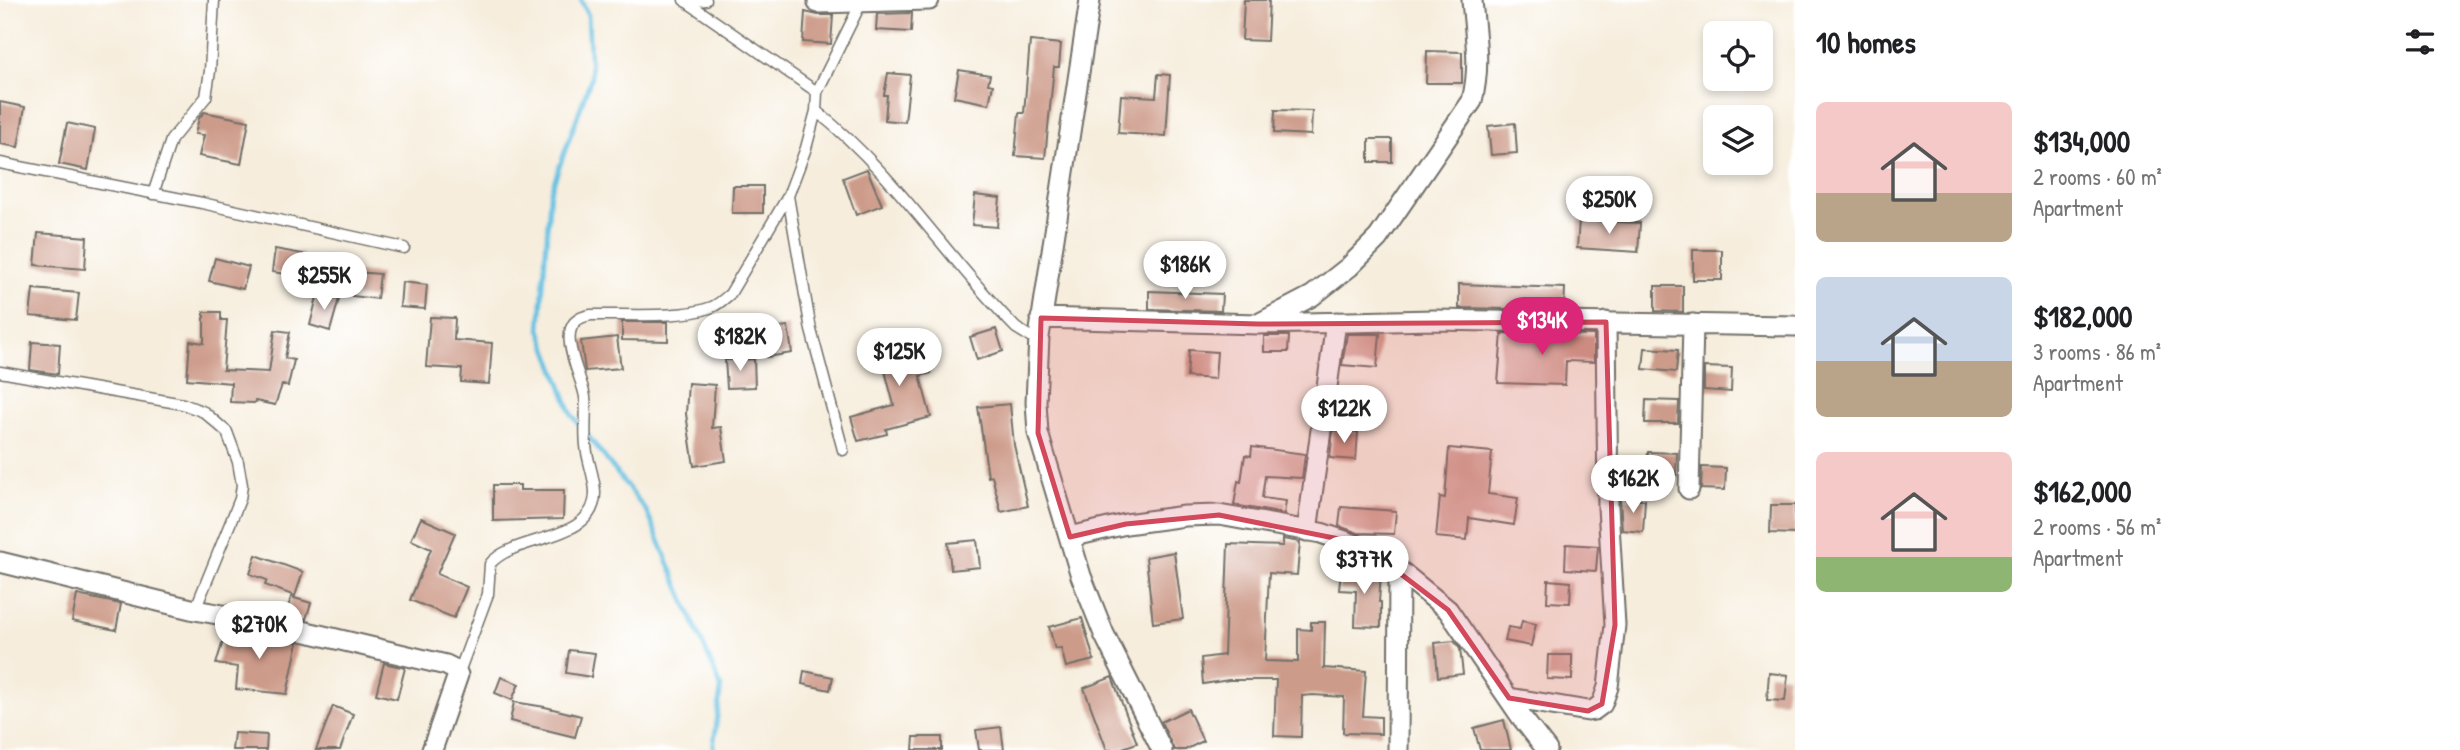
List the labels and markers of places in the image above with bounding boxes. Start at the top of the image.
pin: $250K [1560,176,1658,236]
pin: $186K [1136,242,1234,301]
pin: $255K [275,252,373,312]
pin: $134K [1493,298,1591,357]
pin: $182K [691,314,789,373]
pin: $125K [850,328,948,388]
pin: $122K [1295,386,1393,445]
pin: $162K [1584,456,1682,515]
pin: $377K [1315,536,1413,596]
pin: $270K [210,602,308,661]

